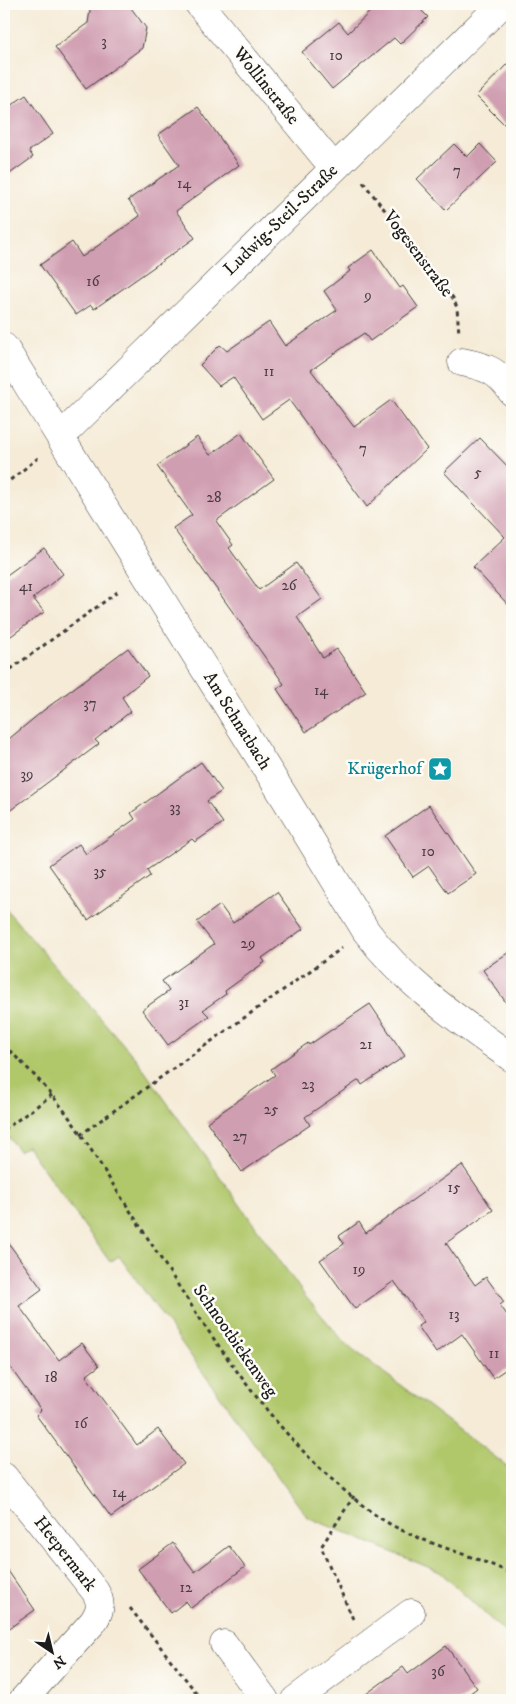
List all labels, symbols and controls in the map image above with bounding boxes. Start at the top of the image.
house number: 3 [101,32,107,51]
street label: Wollinstraße [227,42,304,129]
house number: 10 [329,46,343,65]
street label: Ludwig-Steil-Straße [219,160,343,280]
house number: 7 [453,161,461,180]
house number: 14 [177,174,191,193]
street label: Vogesenstraße [378,206,458,302]
house number: 16 [86,272,101,291]
house number: 9 [363,286,372,305]
house number: 11 [263,362,275,381]
house number: 7 [359,439,367,458]
house number: 5 [474,463,482,482]
house number: 28 [207,488,221,507]
house number: 26 [281,576,298,595]
house number: 41 [19,577,33,596]
street label: Am Schnatbach [198,668,276,775]
house number: 14 [314,681,328,700]
house number: 37 [83,694,97,713]
place icon: Krügerhof [427,756,453,782]
place label: Krügerhof [347,758,425,780]
house number: 39 [20,765,34,784]
house number: 33 [169,798,181,817]
house number: 10 [421,842,435,861]
house number: 35 [93,862,107,881]
house number: 29 [241,934,255,953]
house number: 31 [178,993,190,1012]
house number: 21 [360,1035,372,1054]
house number: 23 [302,1075,314,1094]
house number: 25 [264,1100,279,1119]
house number: 27 [233,1127,248,1146]
house number: 15 [448,1178,461,1197]
house number: 19 [353,1260,365,1279]
street label: Schnootbiekenweg [188,1280,282,1402]
house number: 13 [448,1305,460,1324]
house number: 11 [488,1344,500,1363]
house number: 18 [44,1368,58,1387]
house number: 16 [74,1414,89,1433]
house number: 14 [112,1483,126,1502]
street label: Heepermark [29,1512,101,1596]
house number: 12 [180,1578,193,1597]
north arrow [28,1626,78,1676]
text: N [49,1651,69,1673]
house number: 36 [431,1662,446,1681]

